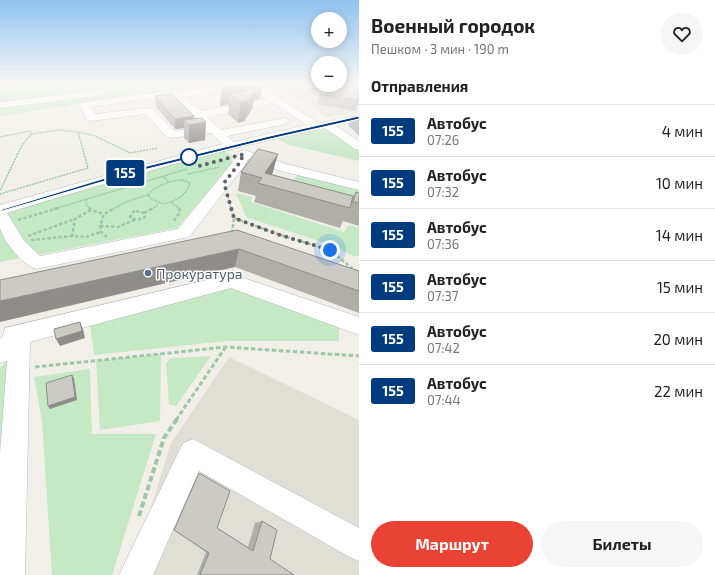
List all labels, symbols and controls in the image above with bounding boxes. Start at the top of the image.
map controls [311,12,347,92]
button: + [311,12,347,48]
button: heart [661,13,703,55]
text: Военный городок [371,14,535,37]
text: Пешком · 3 мин · 190 m [371,41,509,57]
button: − [311,56,347,92]
text: Отправления [371,77,468,95]
text: Автобус [427,114,487,132]
text: 155 [382,122,404,139]
text: 4 мин [662,122,703,140]
text: 07:26 [427,132,459,148]
unlabelled marker [180,148,198,166]
line badge: 155 [102,160,148,186]
text: 155 [114,164,136,181]
text: Автобус [427,166,487,184]
text: 155 [382,174,404,191]
text: 10 мин [656,174,703,192]
text: 07:32 [427,184,459,200]
text: Автобус [427,218,487,236]
text: 155 [382,226,404,243]
text: 14 мин [656,226,703,244]
text: 07:36 [427,236,459,252]
your location [320,240,340,260]
place label: Прокуратура [156,265,243,282]
marker: Прокуратура [143,268,153,278]
text: Автобус [427,270,487,288]
text: 155 [382,278,404,295]
text: 15 мин [657,278,703,296]
text: 07:37 [427,288,458,304]
text: Автобус [427,322,487,340]
text: 155 [382,330,404,347]
text: 20 мин [653,330,703,348]
text: 07:42 [427,340,460,356]
text: Автобус [427,374,487,392]
text: 155 [382,382,404,399]
text: 22 мин [654,382,703,400]
text: 07:44 [427,392,461,408]
button: Маршрут [371,521,533,567]
button: Билеты [541,521,703,567]

